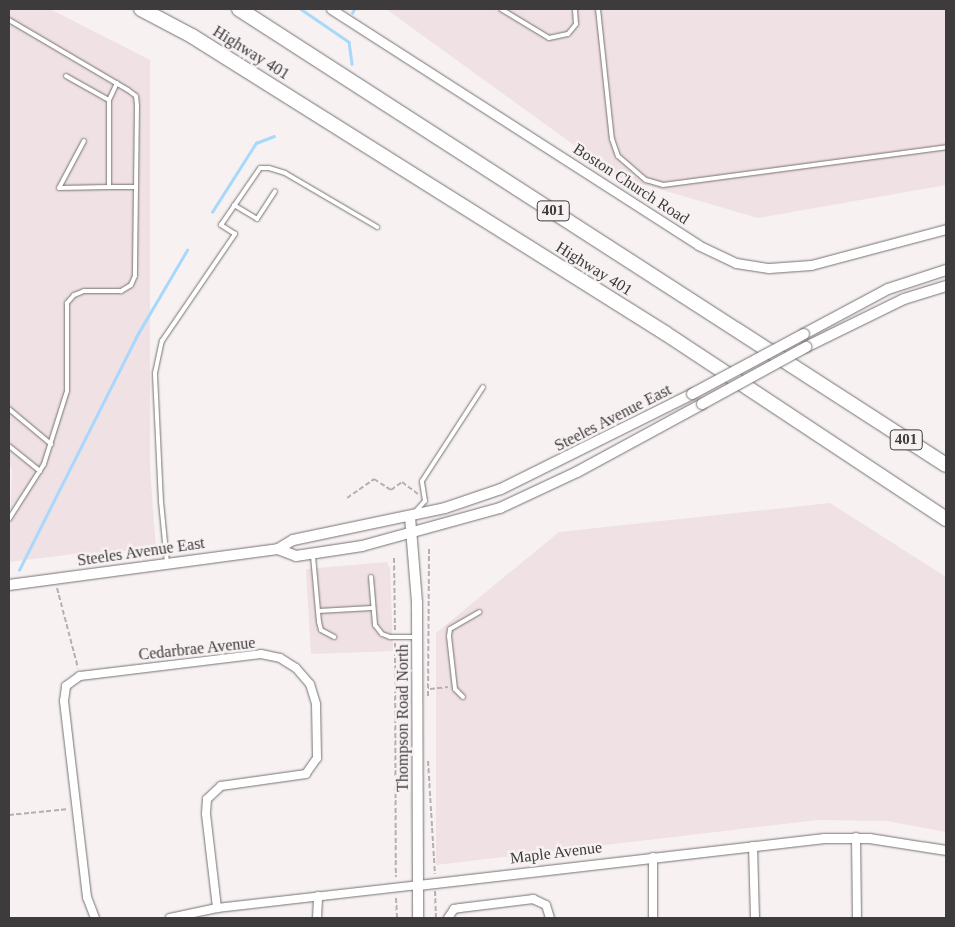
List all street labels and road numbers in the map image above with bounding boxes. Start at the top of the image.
street label: Highway 401 [209,22,293,84]
street label: Boston Church Road [569,139,693,229]
road number: 401 [537,198,569,224]
street label: Highway 401 [552,238,636,300]
street label: Steeles Avenue East [551,380,675,456]
road number: 401 [890,428,922,452]
street label: Steeles Avenue East [76,533,206,571]
street label: Cedarbrae Avenue [137,633,257,665]
street label: Thompson Road North [393,644,413,792]
street label: Maple Avenue [508,838,604,868]

